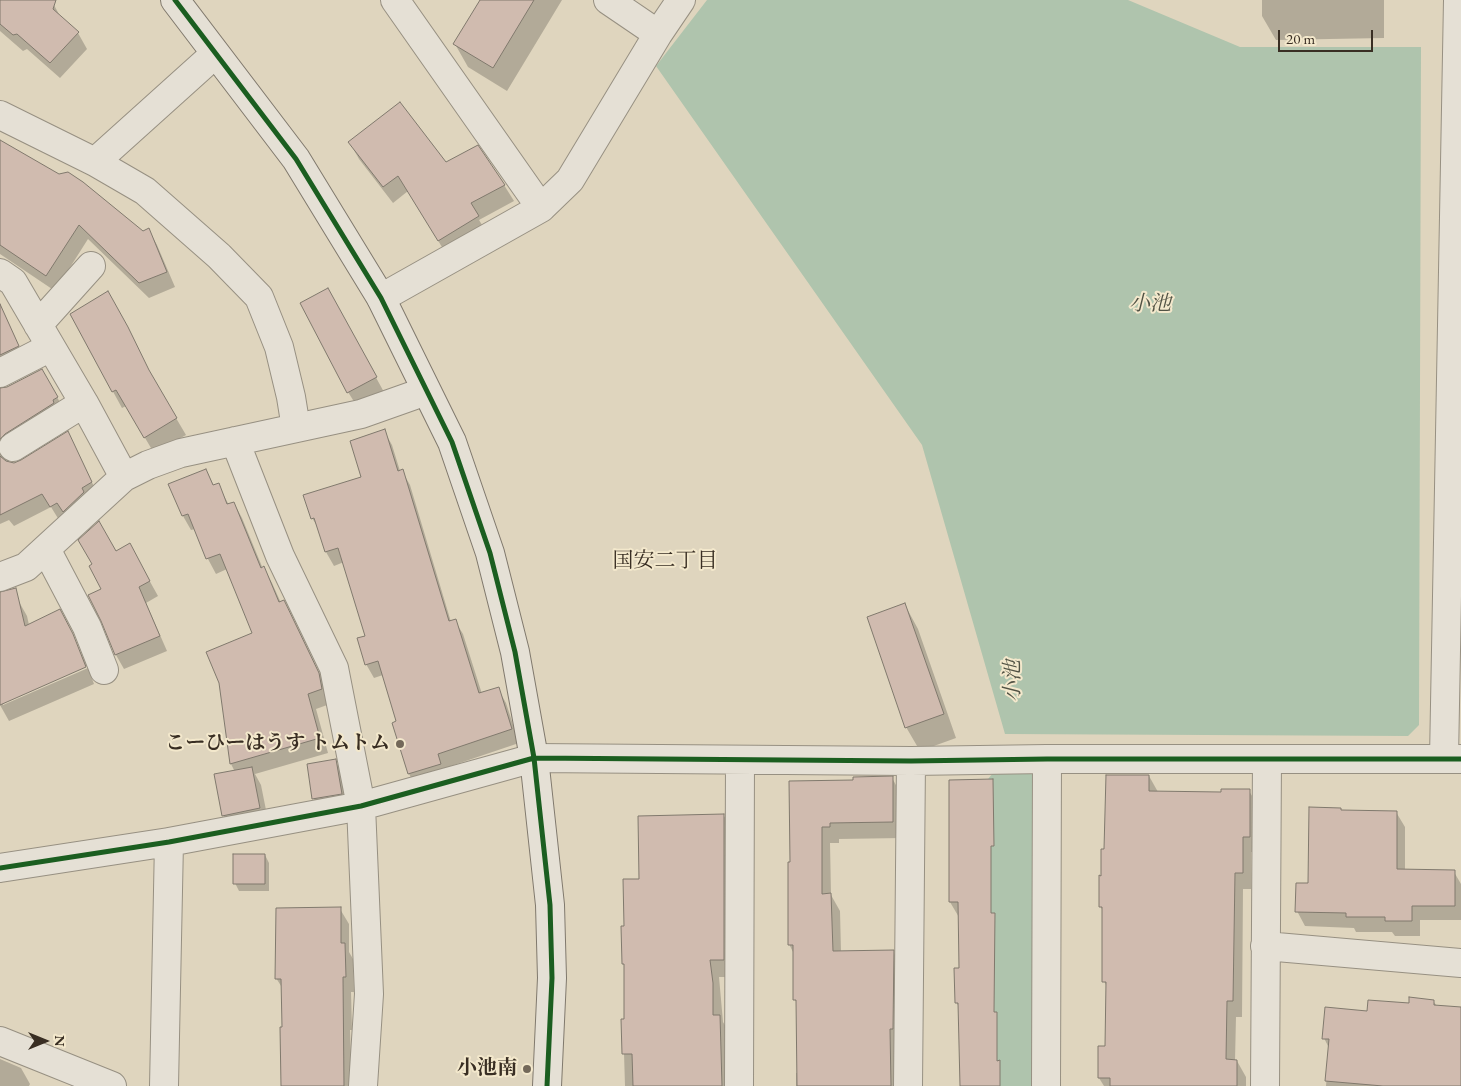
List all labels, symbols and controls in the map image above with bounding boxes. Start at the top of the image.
scale bar [1281,20,1376,52]
text: 20 m [1286,29,1315,48]
water label: 小池 [1129,291,1171,317]
district label: 国安二丁目 [613,548,717,574]
water label: 小池 [1000,660,1026,702]
place label: こーひーはうす トムトム [165,732,390,756]
marker: こーひーはうす トムトム [394,738,406,750]
north arrow [20,1016,70,1066]
text: N [51,1035,69,1047]
place label: 小池南 [457,1057,517,1081]
marker: 小池南 [521,1063,533,1075]

